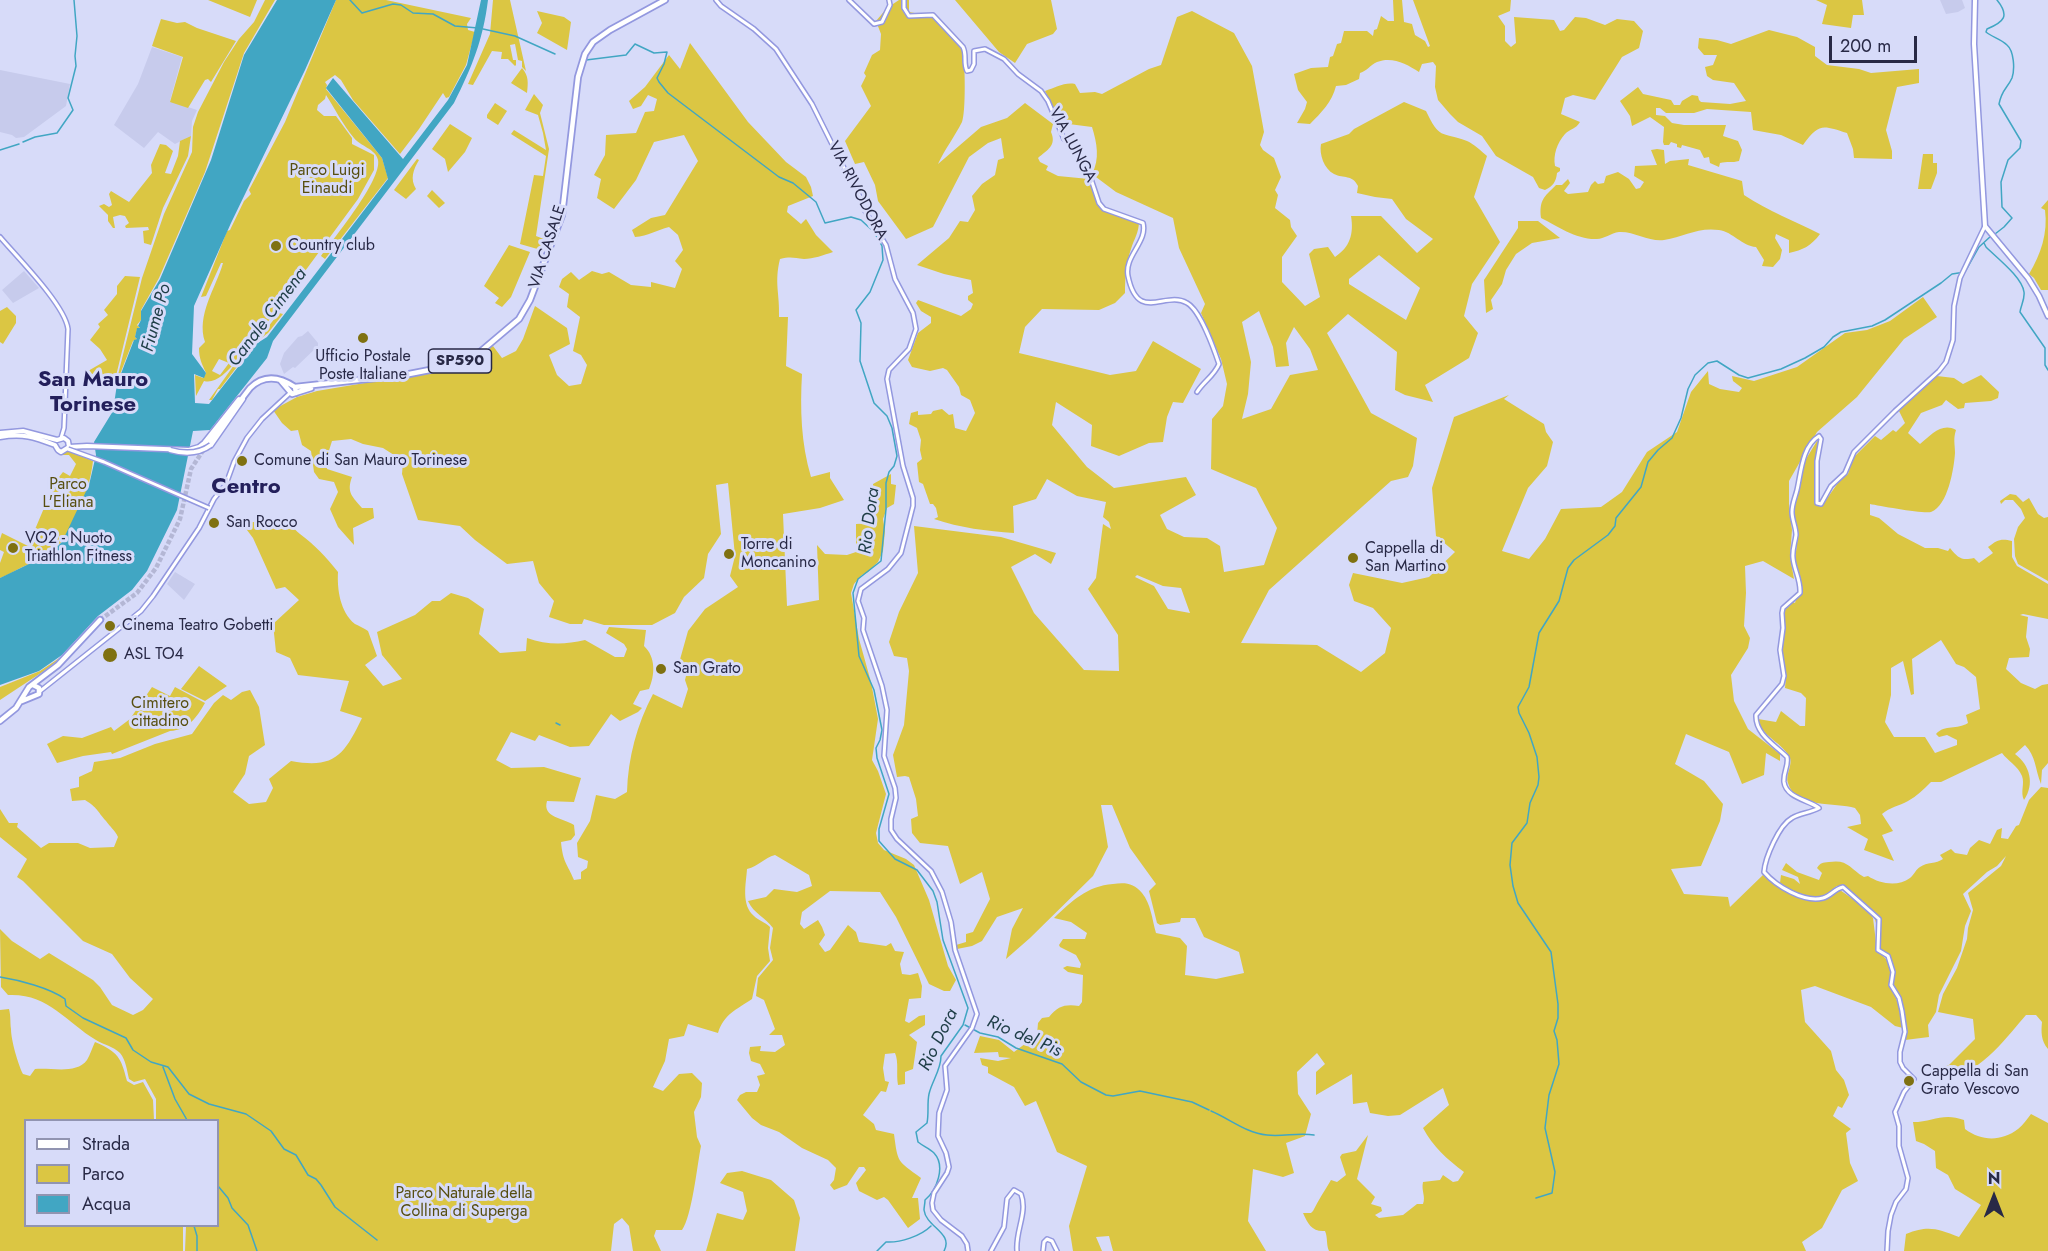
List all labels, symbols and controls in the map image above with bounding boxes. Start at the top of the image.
scale bar [1832,24,1920,62]
text: 200 m [1840,33,1891,59]
street label: VIA LUNGA [1044,104,1100,186]
street label: VIA RIVODORA [823,138,891,244]
park label: Parco Luigi Einaudi [289,161,365,199]
street label: VIA CASALE [526,203,570,291]
place label: Country club [288,236,375,256]
marker: Country club [269,239,283,253]
water label: Canale Cimena [224,264,312,372]
water label: Fiume Po [138,282,176,354]
marker: Ufficio Postale Poste Italiane [356,331,370,345]
place label: Ufficio Postale Poste Italiane [315,347,411,385]
road number: SP590 [428,349,492,373]
district label: San Mauro Torinese [38,368,148,420]
place label: Comune di San Mauro Torinese [254,451,467,471]
marker: Comune di San Mauro Torinese [235,454,249,468]
park label: Parco L'Eliana [43,475,93,513]
district label: Centro [211,475,281,501]
water label: Rio Dora [855,487,885,555]
place label: San Rocco [226,513,297,533]
marker: San Rocco [207,516,221,530]
place label: VO2 - Nuoto Triathlon Fitness [25,529,132,567]
place label: Torre di Moncanino [741,535,816,573]
place label: Cappella di San Martino [1365,539,1446,577]
marker: VO2 - Nuoto Triathlon Fitness [6,541,20,555]
marker: Torre di Moncanino [722,547,736,561]
marker: Cappella di San Martino [1346,551,1360,565]
place label: Cinema Teatro Gobetti [122,616,273,636]
marker: Cinema Teatro Gobetti [103,619,117,633]
place label: ASL TO4 [124,645,184,665]
marker: ASL TO4 [101,646,119,664]
place label: San Grato [673,659,741,679]
marker: San Grato [654,662,668,676]
park label: Cimitero cittadino [131,694,189,732]
water label: Rio Dora [915,1005,963,1075]
water label: Rio del Pis [984,1012,1064,1062]
place label: Cappella di San Grato Vescovo [1921,1062,2029,1100]
marker: Cappella di San Grato Vescovo [1902,1074,1916,1088]
legend [24,1119,219,1227]
text: Strada [82,1131,130,1157]
text: Parco [82,1161,124,1187]
north arrow [1964,1167,2024,1227]
text: N [1988,1167,2000,1190]
park label: Parco Naturale della Collina di Superga [395,1184,533,1222]
text: Acqua [82,1191,131,1217]

